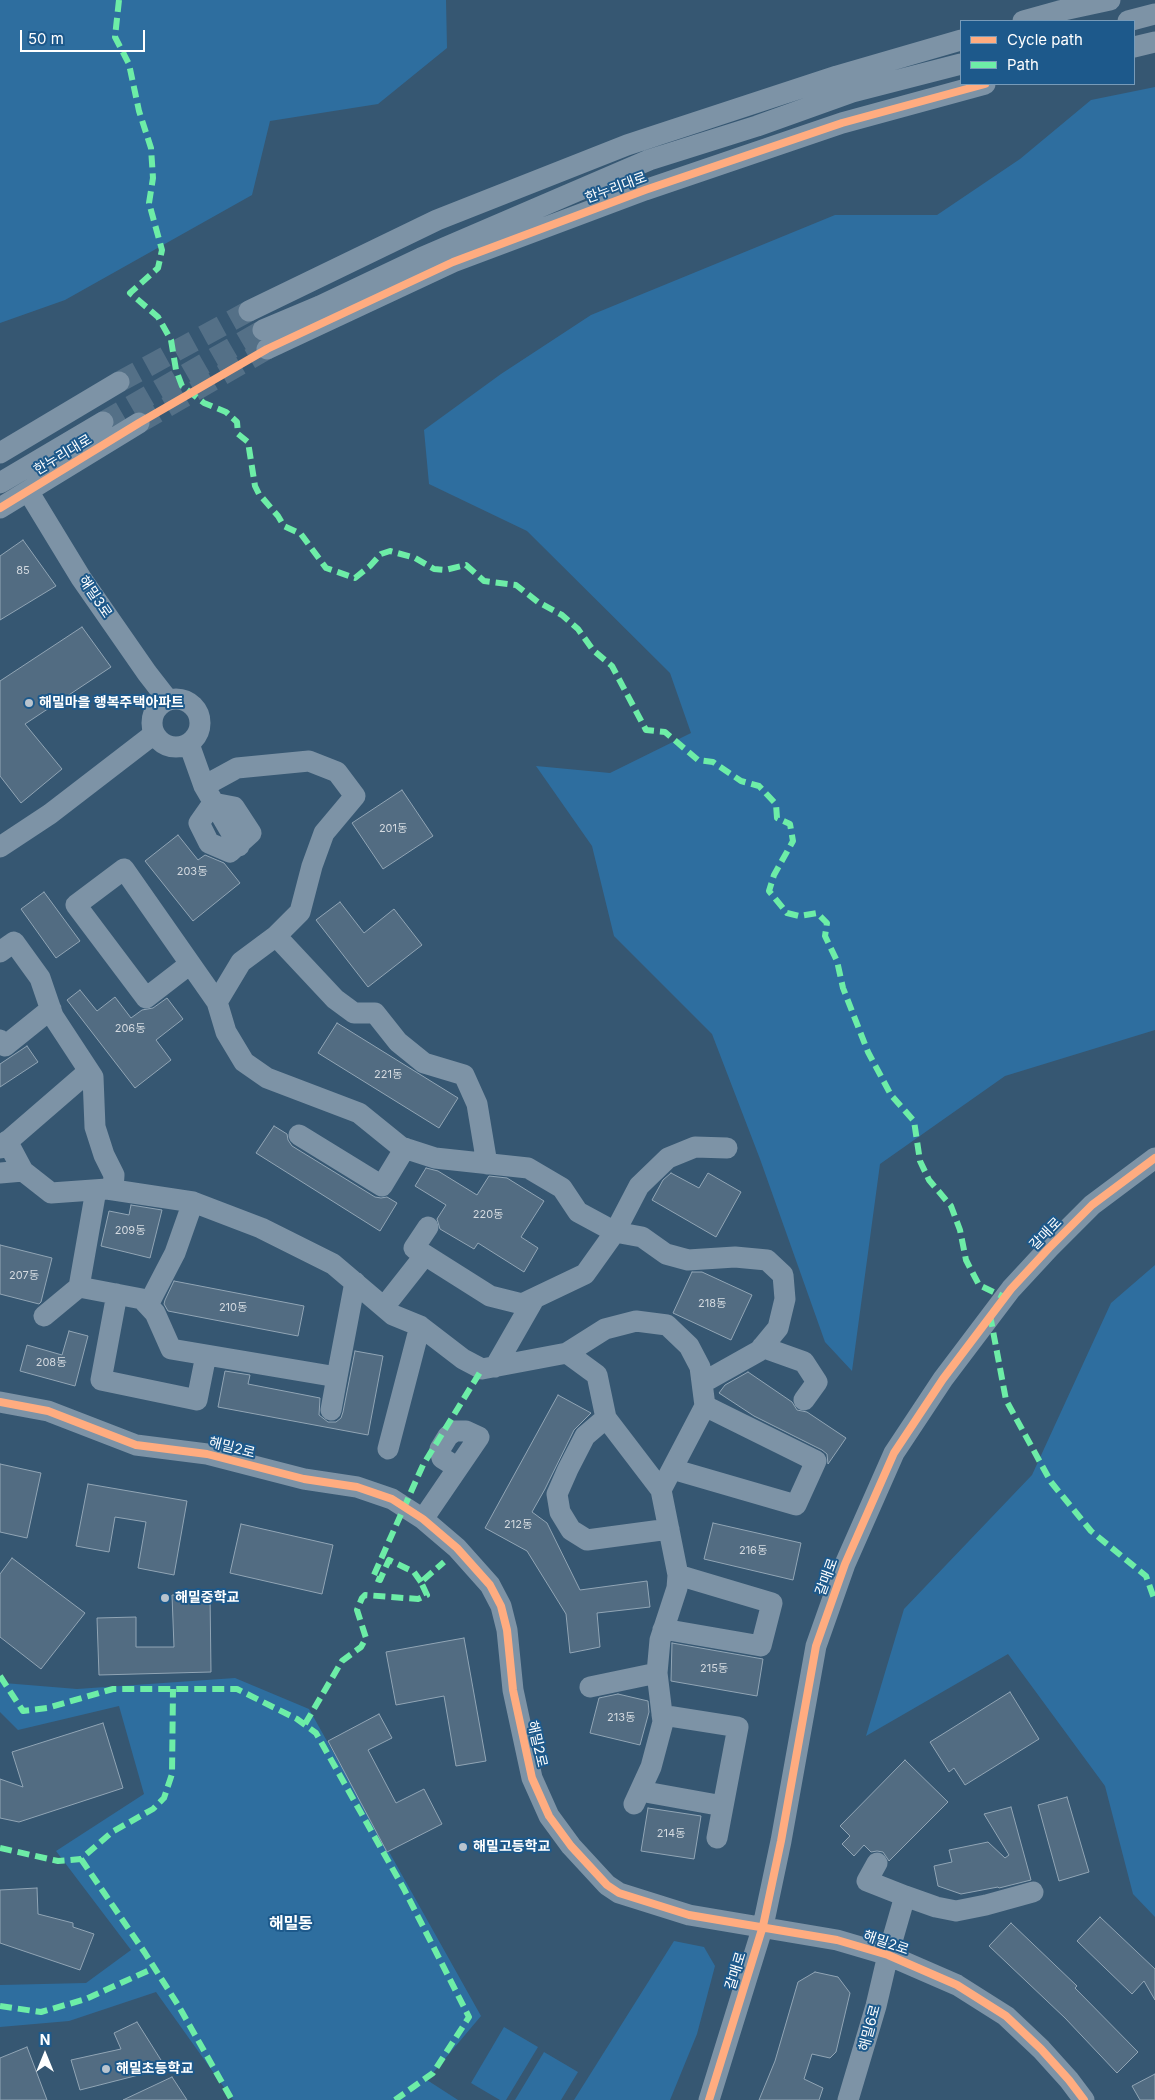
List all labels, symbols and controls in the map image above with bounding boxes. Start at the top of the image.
scale bar [22,20,148,52]
legend [960,20,1135,85]
text: 50 m [28,29,64,48]
text: Cycle path [1007,30,1083,49]
text: Path [1007,55,1039,74]
street label: 한누리대로 [583,169,649,207]
street label: 한누리대로 [31,431,95,479]
house number: 85 [16,564,30,578]
street label: 해밀3로 [75,573,115,621]
place label: 해밀마을 행복주택아파트 [39,695,184,711]
marker: 해밀마을 행복주택아파트 [23,697,35,709]
house number: 201동 [379,822,407,836]
house number: 203동 [177,865,207,879]
house number: 206동 [115,1022,145,1036]
house number: 221동 [374,1068,402,1082]
house number: 220동 [473,1208,503,1222]
street label: 갈매로 [1027,1214,1065,1254]
house number: 209동 [115,1224,145,1238]
house number: 207동 [9,1269,39,1283]
house number: 218동 [698,1297,726,1311]
house number: 210동 [219,1301,247,1315]
house number: 208동 [36,1356,66,1370]
street label: 해밀2로 [207,1434,257,1462]
house number: 212동 [504,1518,532,1532]
house number: 216동 [739,1544,767,1558]
street label: 갈매로 [812,1556,842,1598]
place label: 해밀중학교 [175,1590,239,1606]
marker: 해밀중학교 [159,1592,171,1604]
house number: 215동 [700,1662,728,1676]
house number: 213동 [607,1711,635,1725]
street label: 해밀2로 [524,1719,550,1769]
house number: 214동 [657,1827,685,1841]
place label: 해밀고등학교 [473,1839,550,1855]
marker: 해밀고등학교 [457,1841,469,1853]
district label: 해밀동 [269,1914,313,1934]
street label: 해밀2로 [861,1927,911,1959]
street label: 갈매로 [722,1950,750,1992]
street label: 해밀6로 [856,2003,884,2053]
north arrow [20,2030,70,2080]
text: N [40,2031,50,2048]
place label: 해밀초등학교 [116,2061,193,2077]
marker: 해밀초등학교 [100,2063,112,2075]

